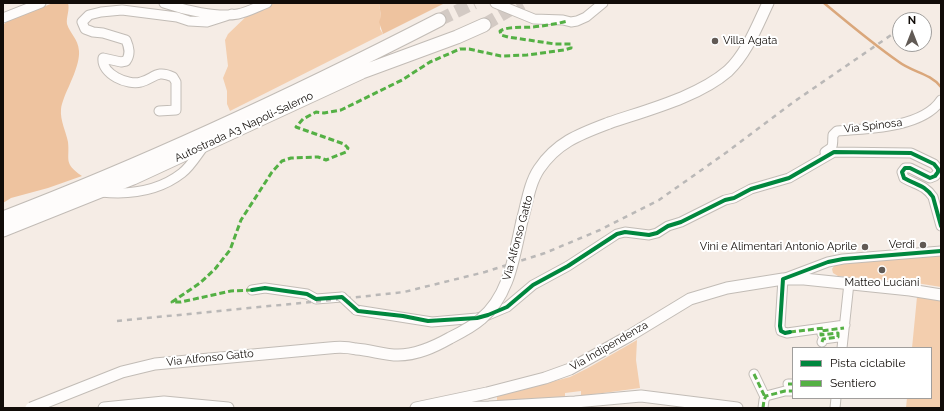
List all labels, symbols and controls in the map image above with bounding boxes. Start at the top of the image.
north arrow [892,12,932,52]
text: N [908,14,916,27]
place label: Villa Agata [723,34,777,48]
marker: Villa Agata [710,36,720,46]
street label: Autostrada A3 Napoli-Salerno [173,89,315,165]
street label: Via Spinosa [843,116,903,136]
street label: Via Alfonso Gatto [500,194,536,282]
place label: Verdi [889,238,915,252]
place label: Vini e Alimentari Antonio Aprile [700,240,857,254]
marker: Verdi [918,240,928,250]
marker: Vini e Alimentari Antonio Aprile [860,242,870,252]
marker: Matteo Luciani [877,265,887,275]
place label: Matteo Luciani [845,276,919,290]
street label: Via Indipendenza [568,318,650,374]
street label: Via Alfonso Gatto [166,347,254,369]
legend [792,347,932,399]
text: Pista ciclabile [830,356,905,370]
text: Sentiero [830,376,876,390]

